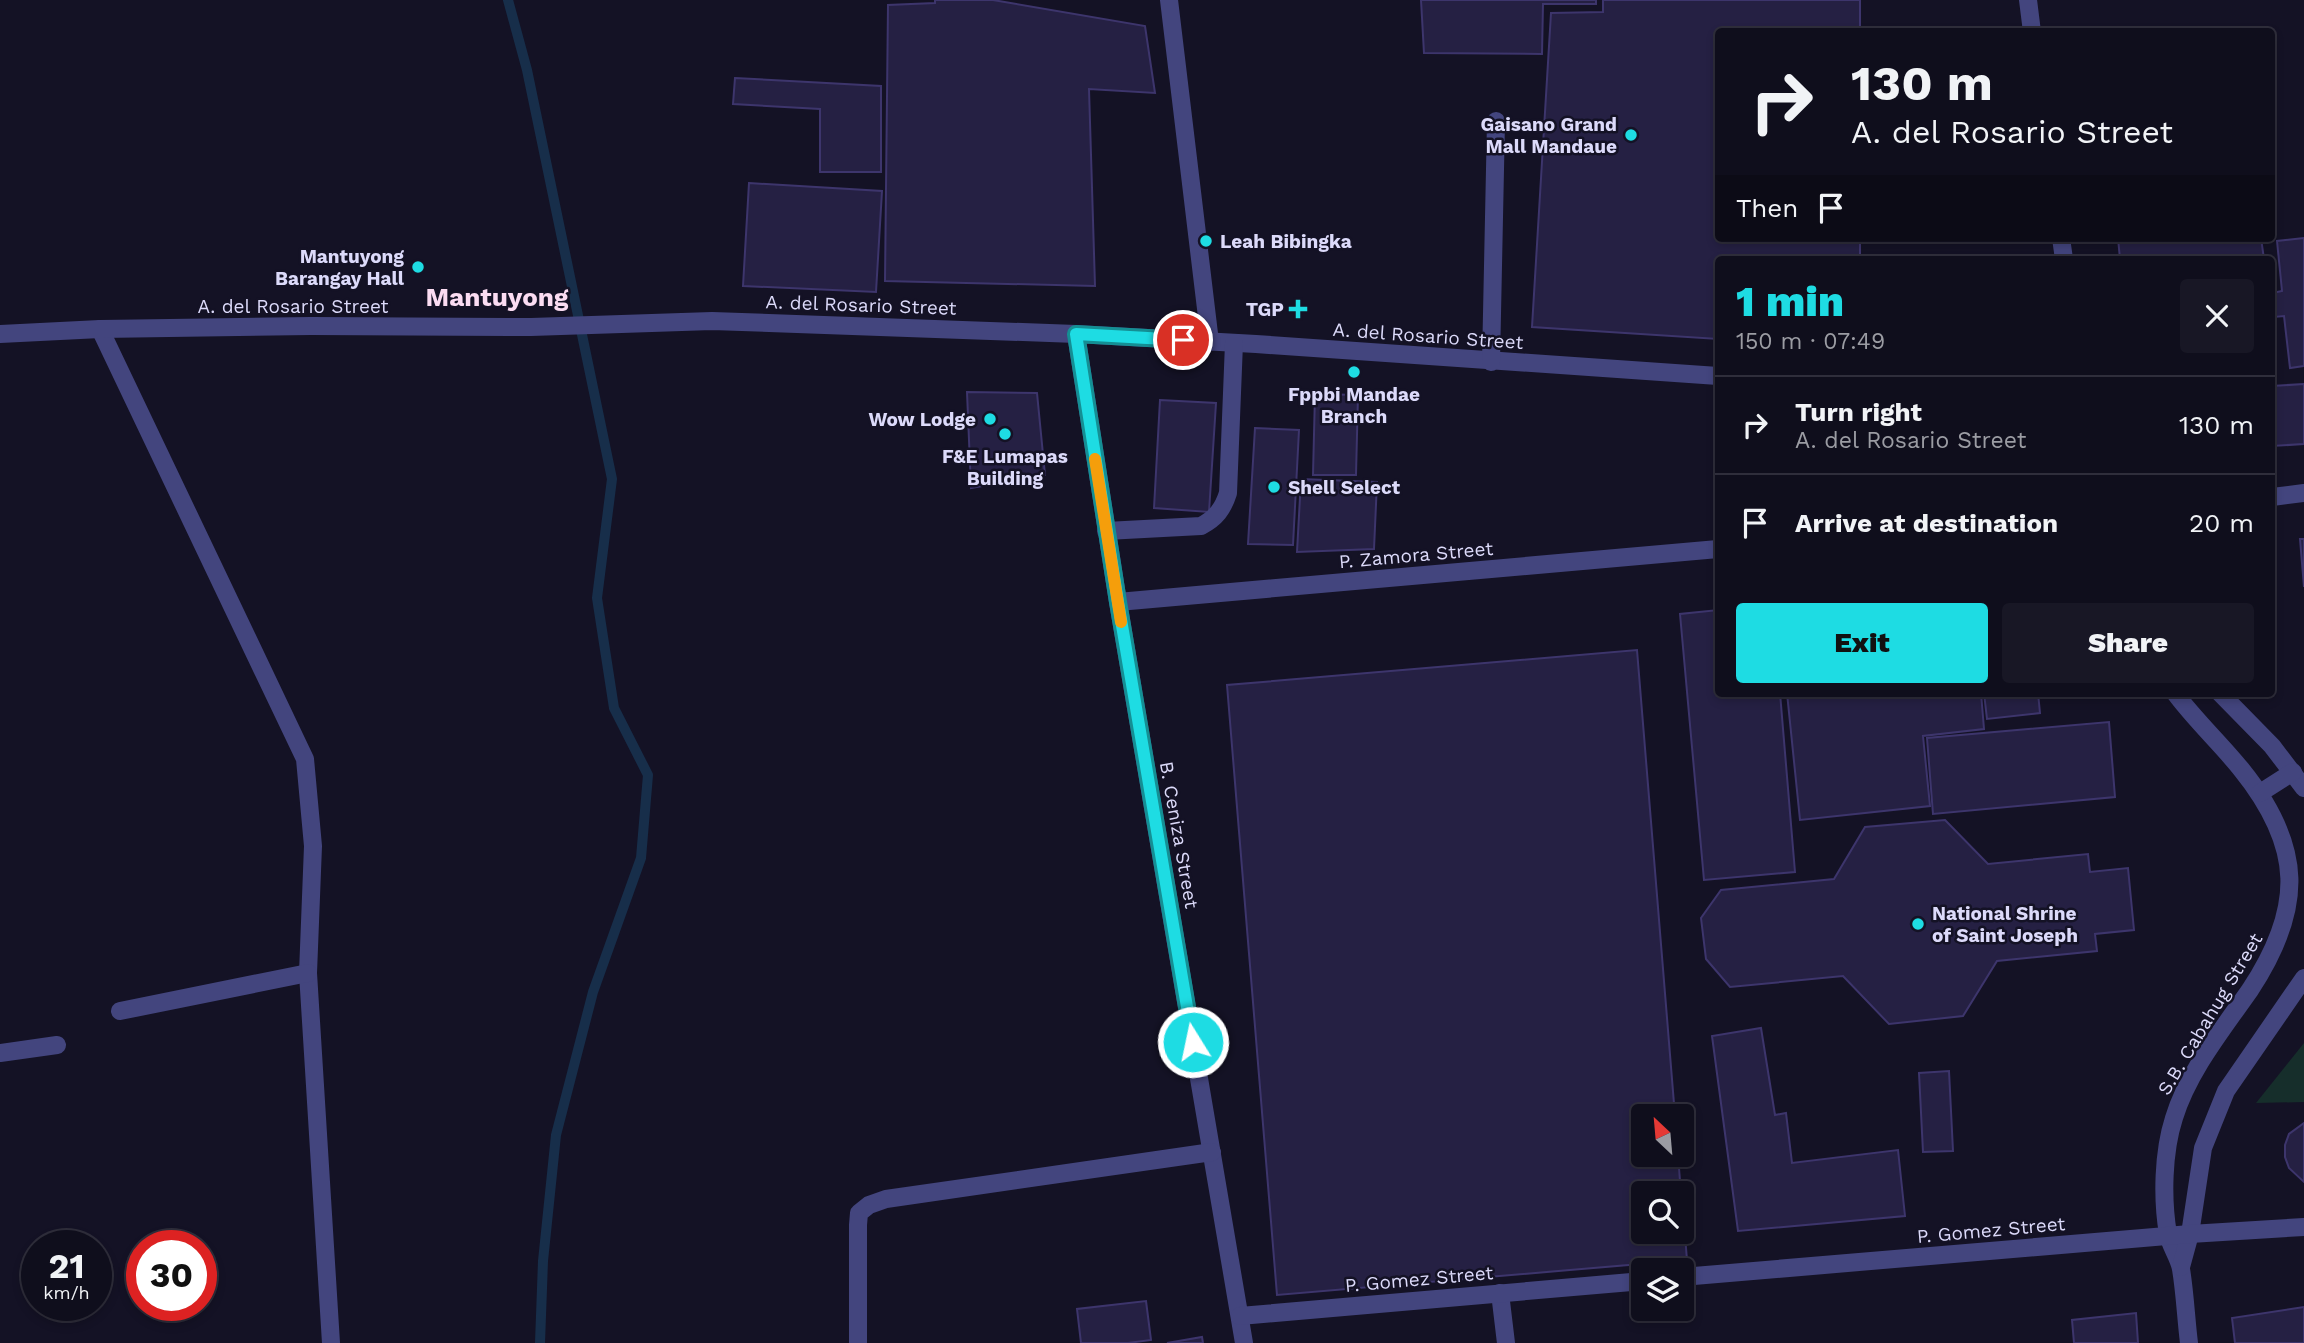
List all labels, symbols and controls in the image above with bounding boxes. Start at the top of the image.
text: 130 m [1851,54,1993,112]
icon: right [1736,56,1827,147]
place label: Gaisano Grand Mall Mandaue [1481,113,1617,158]
text: A. del Rosario Street [1851,113,2173,151]
marker: Gaisano Grand Mall Mandaue [1623,127,1639,143]
icon: arrive [1812,189,1850,227]
text: Then [1736,193,1798,223]
place label: Leah Bibingka [1220,230,1352,253]
marker: Leah Bibingka [1198,233,1214,249]
place label: Mantuyong Barangay Hall [275,245,405,290]
marker: Mantuyong Barangay Hall [410,259,426,275]
text: 1 min [1736,277,1844,326]
button: close [2180,279,2254,353]
district label: Mantuyong [426,282,569,312]
street label: A. del Rosario Street [765,290,957,320]
street label: A. del Rosario Street [197,295,389,318]
place label: TGP [1246,298,1284,321]
marker: TGP [1290,301,1306,317]
pin [1153,310,1213,370]
street label: A. del Rosario Street [1332,318,1524,354]
icon: arrive [1164,321,1202,359]
text: 150 m · 07:49 [1736,328,1885,355]
marker: Fppbi Mandae Branch [1346,364,1362,380]
place label: Fppbi Mandae Branch [1288,383,1420,428]
text: Turn right [1795,397,1922,427]
icon: right [1736,406,1774,444]
place label: Wow Lodge [869,408,976,431]
text: 130 m [2179,410,2254,440]
marker: Wow Lodge [982,411,998,427]
marker: F&E Lumapas Building [997,426,1013,442]
text: A. del Rosario Street [1795,427,2026,454]
place label: F&E Lumapas Building [942,445,1068,490]
place label: Shell Select [1288,476,1401,499]
marker: Shell Select [1266,479,1282,495]
icon: arrive [1736,504,1774,542]
text: Arrive at destination [1795,508,2058,538]
text: 20 m [2189,508,2254,538]
street label: P. Zamora Street [1338,537,1494,573]
button: Exit [1736,603,1988,683]
button: Share [2002,603,2254,683]
street label: B. Ceniza Street [1155,760,1203,910]
place label: National Shrine of Saint Joseph [1932,902,2078,947]
marker: National Shrine of Saint Joseph [1910,916,1926,932]
street label: S.B. Cabahug Street [2153,929,2267,1099]
position arrow [1156,1005,1230,1079]
north arrow [1631,1104,1694,1167]
map controls [1631,1104,1694,1321]
button: search [1631,1181,1694,1244]
street label: P. Gomez Street [1916,1212,2066,1248]
speed limit sign: 30 [126,1230,217,1321]
text: 21 [49,1245,84,1287]
button: layers [1631,1258,1694,1321]
street label: P. Gomez Street [1344,1261,1494,1297]
text: km/h [43,1282,90,1303]

